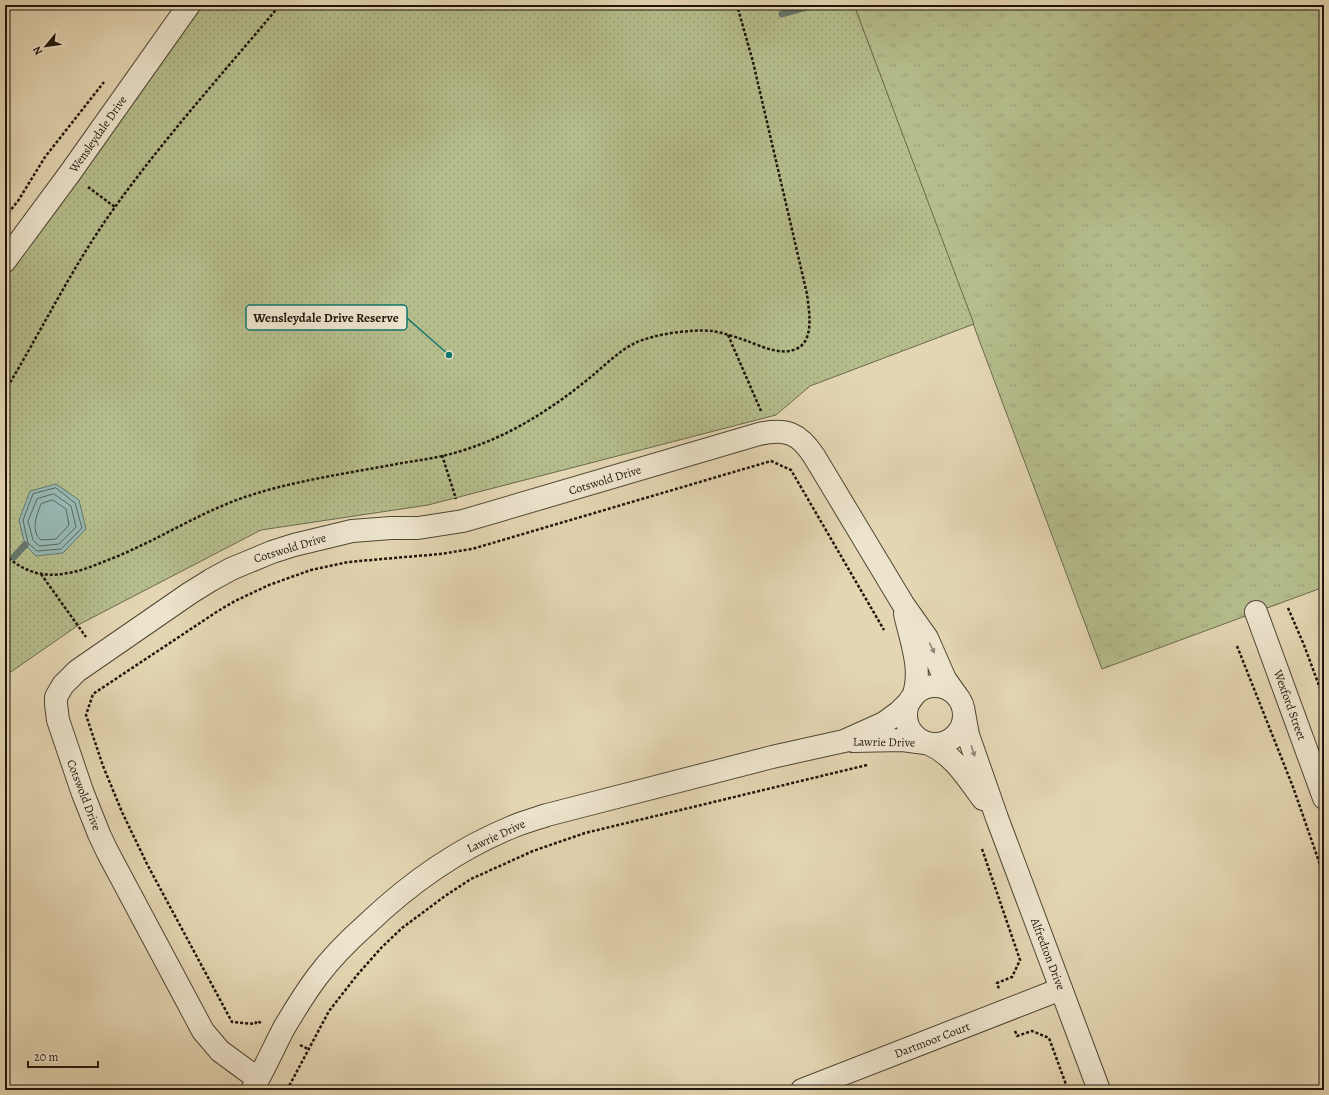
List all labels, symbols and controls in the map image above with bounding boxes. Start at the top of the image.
north arrow [26,26,66,66]
text: N [29,43,46,58]
street label: Wensleydale Drive [65,92,130,176]
callout: Wensleydale Drive Reserve [246,305,407,330]
text: Wensleydale Drive Reserve [252,309,399,326]
street label: Cotswold Drive [567,461,643,499]
street label: Cotswold Drive [252,529,328,567]
one-way arrow [929,642,935,654]
street label: Wexford Street [1270,667,1310,742]
street label: Lawrie Drive [853,733,915,751]
one-way arrow [971,745,977,757]
street label: Cotswold Drive [63,757,105,833]
street label: Lawrie Drive [464,816,528,856]
street label: Alfredton Drive [1027,915,1069,992]
street label: Dartmoor Court [892,1018,972,1062]
scale bar [28,1043,98,1069]
text: 20 m [34,1049,58,1065]

